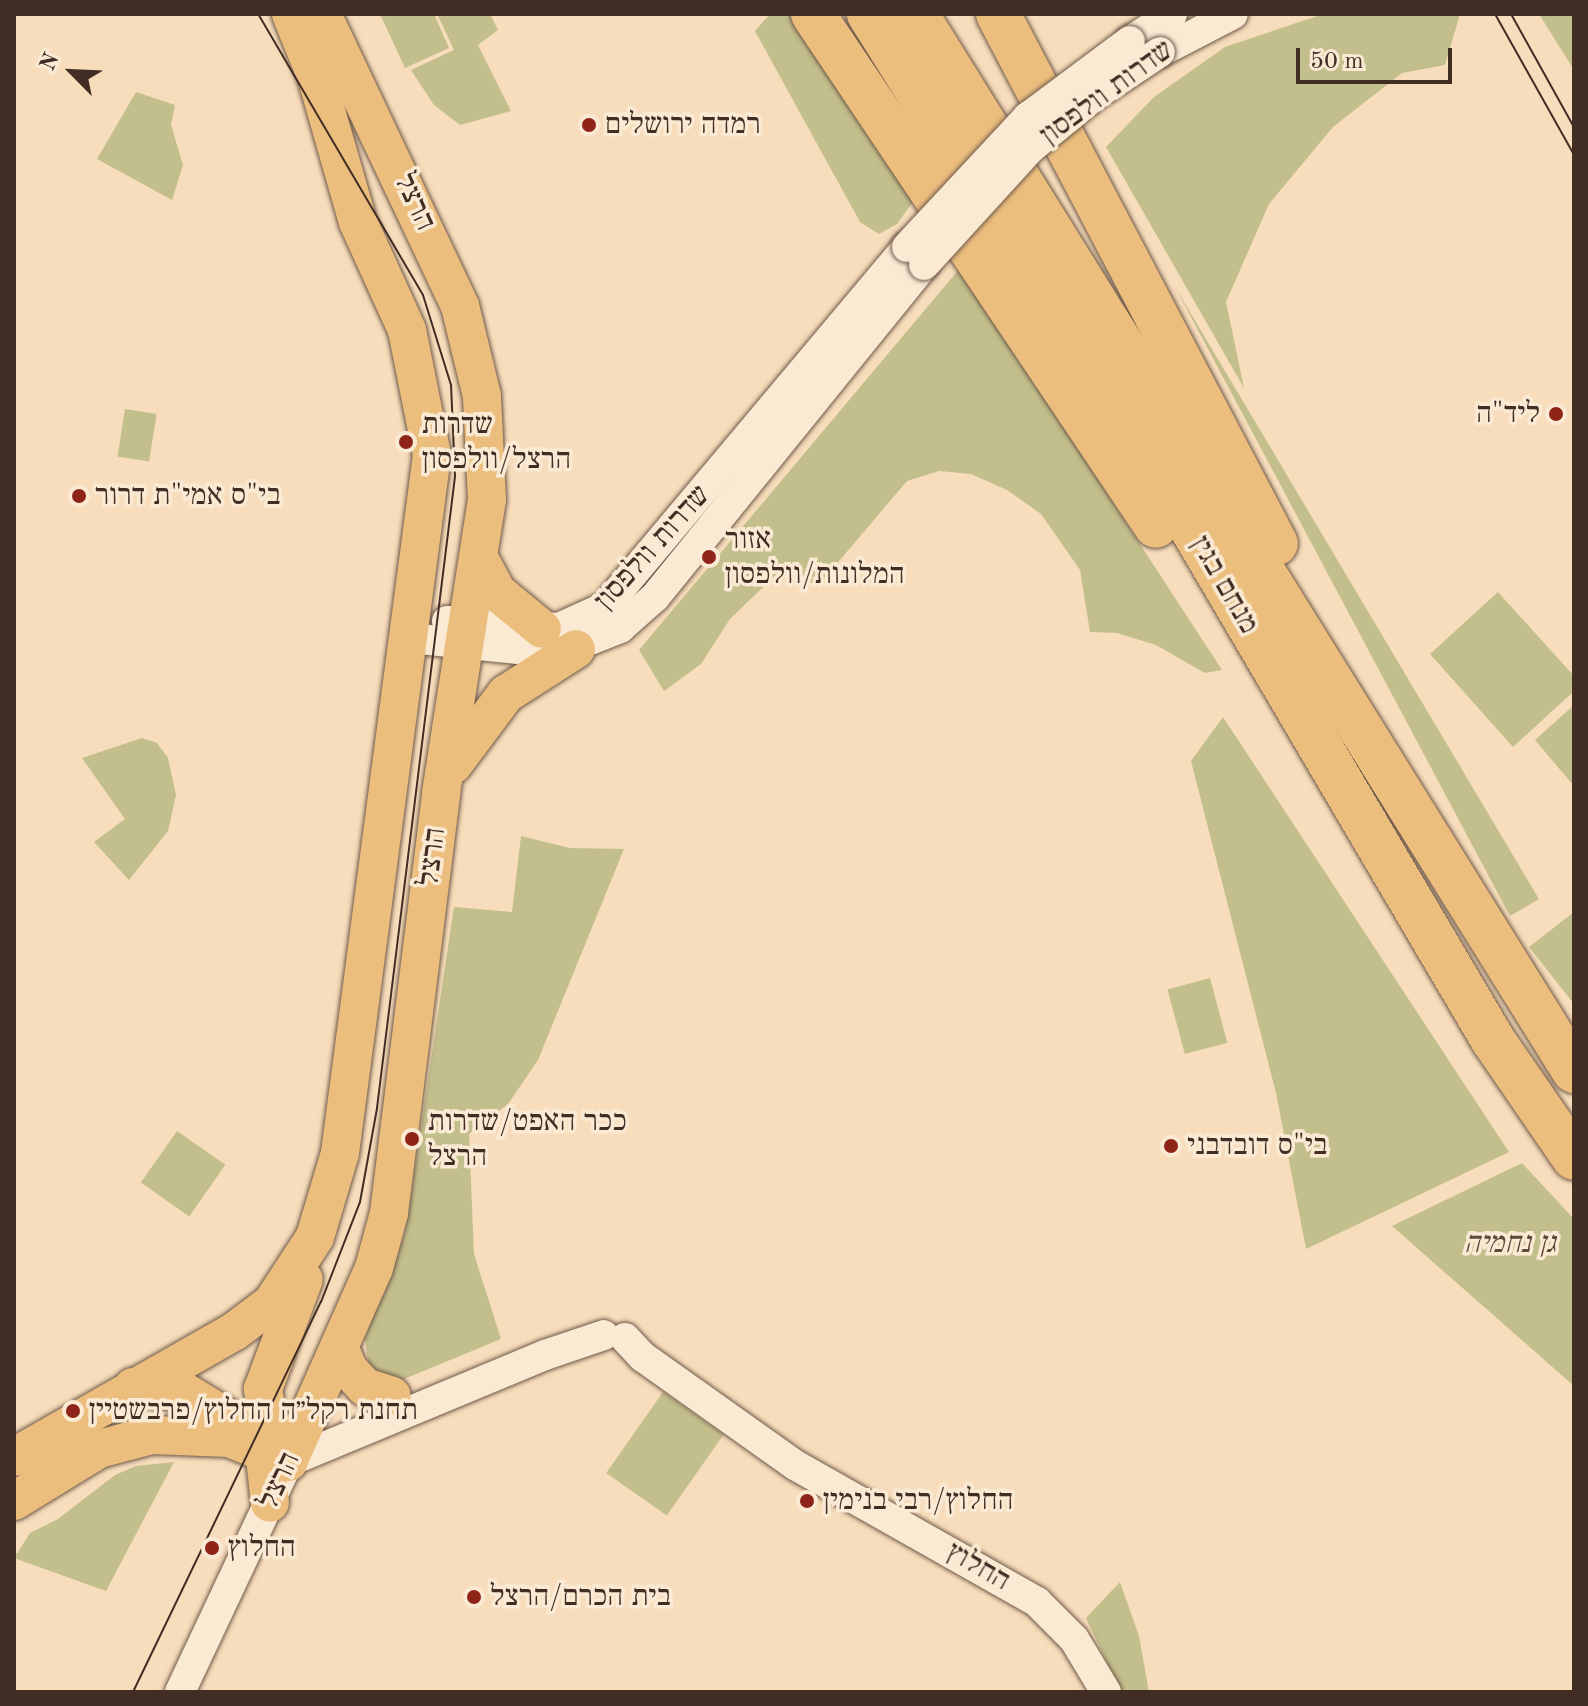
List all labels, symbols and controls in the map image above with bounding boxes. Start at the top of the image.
north arrow [32,32,112,112]
scale bar [1300,32,1456,82]
street label: שדרות וולפסון [1033,33,1181,153]
text: N [37,50,64,74]
text: 50 m [1310,50,1364,74]
place label: רמדה ירושלים [605,107,761,143]
marker: רמדה ירושלים [580,116,598,134]
street label: הרצל [385,168,443,236]
place label: ליד"ה [1476,396,1540,432]
marker: ליד"ה [1547,405,1565,423]
place label: שדרות הרצל/וולפסון [422,407,571,478]
marker: שדרות הרצל/וולפסון [397,433,415,451]
place label: בי"ס אמי"ת דרור [95,478,281,514]
street label: שדרות וולפסון [587,478,719,618]
marker: בי"ס אמי"ת דרור [70,487,88,505]
place label: אזור המלונות/וולפסון [725,522,905,592]
street label: מנחם בגין [1182,530,1266,640]
marker: אזור המלונות/וולפסון [700,548,718,566]
street label: הרצל [412,825,454,889]
place label: ככר האפט/שדרות הרצל [428,1104,627,1174]
place label: בי"ס דובדבני [1187,1128,1328,1164]
marker: ככר האפט/שדרות הרצל [403,1130,421,1148]
marker: בי"ס דובדבני [1162,1137,1180,1155]
park label: גן נחמיה [1464,1226,1556,1262]
place label: תחנת רקל״ה החלוץ/פרבשטיין [89,1393,418,1429]
marker: תחנת רקל״ה החלוץ/פרבשטיין [64,1402,82,1420]
street label: הרצל [251,1447,309,1515]
place label: החלוץ/רבי בנימין [823,1483,1013,1519]
marker: החלוץ/רבי בנימין [798,1492,816,1510]
place label: החלוץ [228,1530,296,1566]
street label: החלוץ [940,1534,1016,1600]
marker: החלוץ [203,1539,221,1557]
place label: בית הכרם/הרצל [490,1579,671,1615]
marker: בית הכרם/הרצל [465,1588,483,1606]

